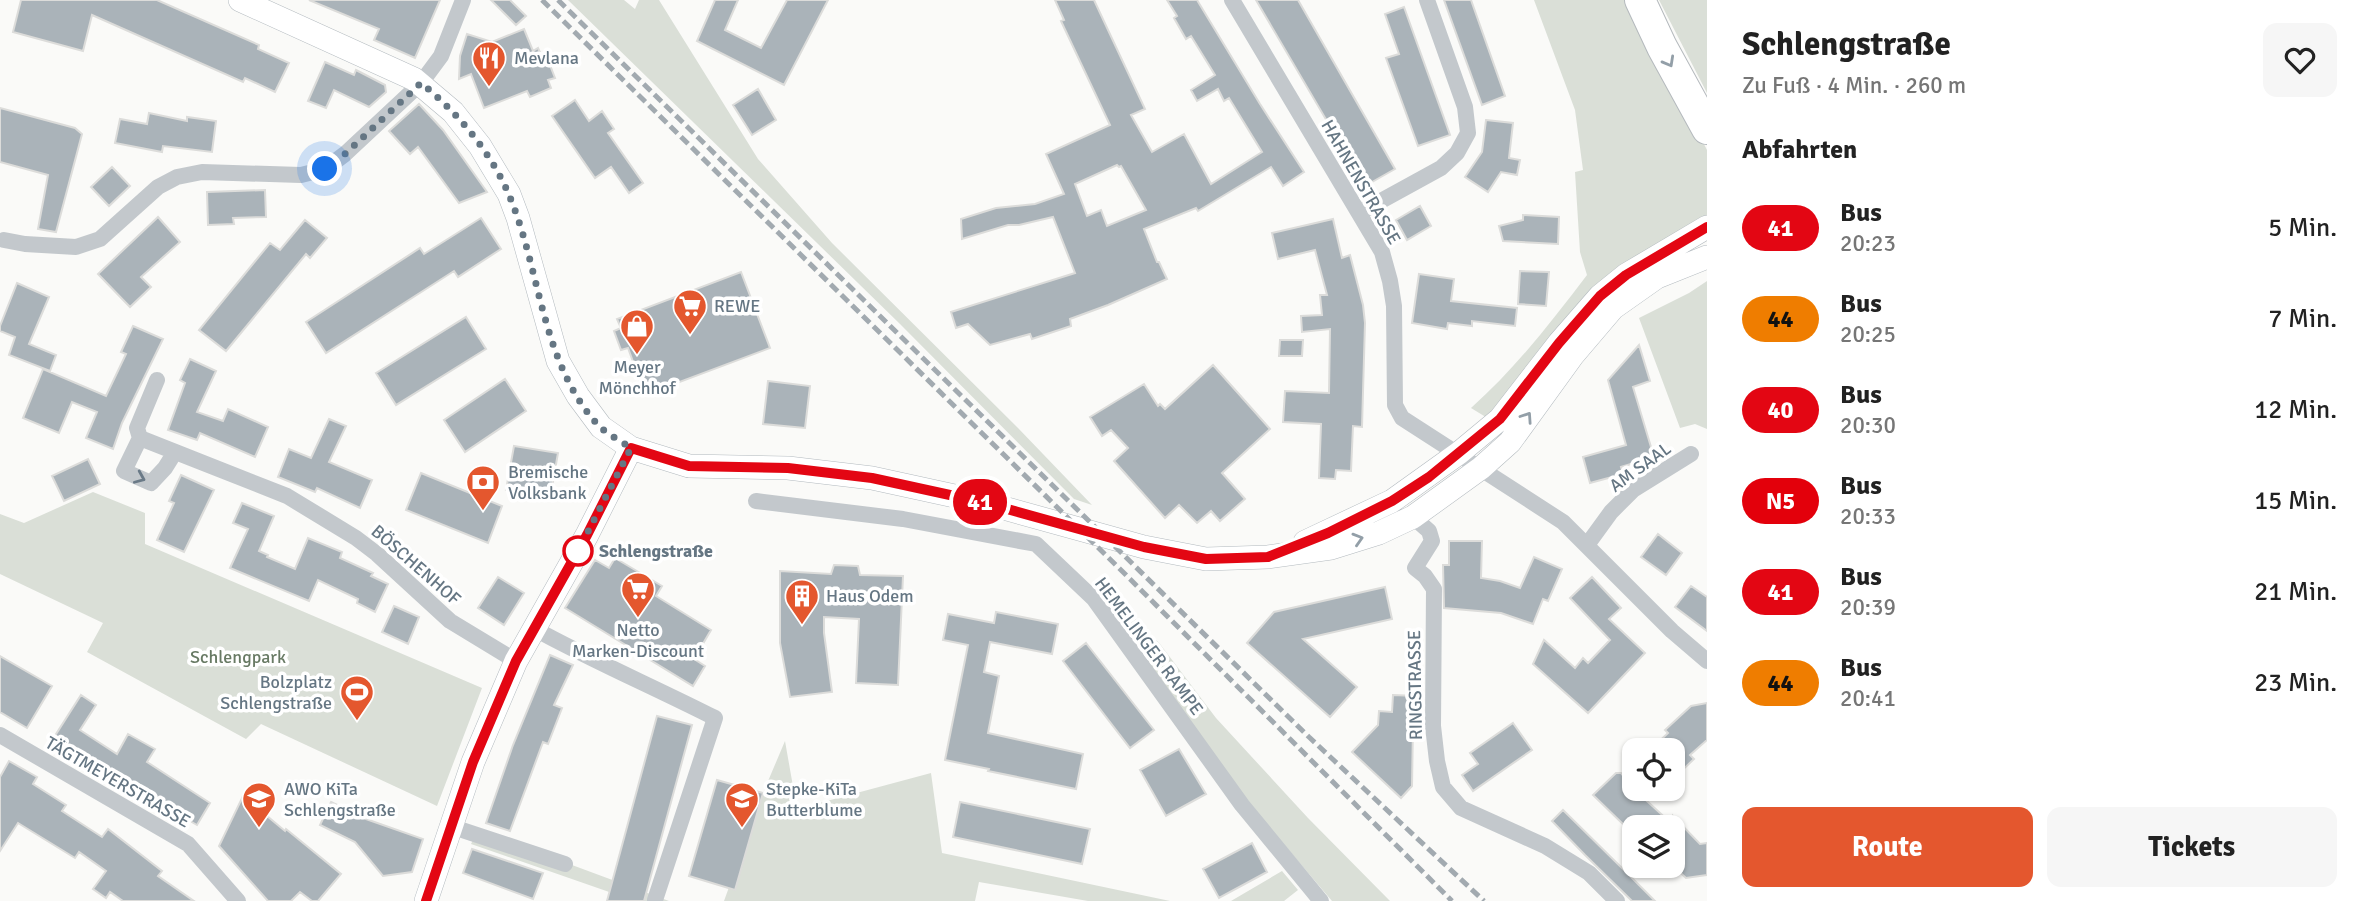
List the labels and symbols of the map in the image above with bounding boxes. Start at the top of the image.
restaurant icon: Mevlana [470,39,508,88]
place label: Mevlana [514,47,579,69]
one-way arrow [1661,54,1675,67]
street label: HAHNENSTRASSE [1316,116,1406,248]
your location [307,151,342,186]
supermarket icon: REWE [671,287,709,336]
place label: REWE [714,295,761,317]
shop icon: Meyer Mönchhof [618,307,656,356]
place label: Meyer Mönchhof [598,356,677,399]
one-way arrow [1518,412,1531,425]
street label: AM SAAL [1605,437,1675,497]
place label: Bremische Volksbank [508,461,588,504]
bank icon: Bremische Volksbank [464,463,502,512]
one-way arrow [134,470,146,484]
line badge: 41 [948,479,1012,525]
street label: BÖSCHENHOF [367,520,465,610]
one-way arrow [1352,533,1364,548]
marker: Schlengstraße [563,536,593,566]
place label: Schlengstraße [599,540,713,562]
supermarket icon: Netto Marken-Discount [619,570,657,619]
street label: HEMELINGER RAMPE [1090,573,1208,719]
building icon: Haus Odem [783,577,821,626]
place label: Haus Odem [826,585,914,607]
place label: Netto Marken-Discount [572,619,704,662]
street label: RINGSTRASSE [1403,630,1427,740]
park label: Schlengpark [190,646,286,668]
place label: Bolzplatz Schlengstraße [220,671,332,714]
sports icon: Bolzplatz Schlengstraße [338,673,376,722]
street label: TÄGTMEYERSTRASSE [42,732,194,832]
place label: AWO KiTa Schlengstraße [284,778,396,821]
place label: Stepke-KiTa Butterblume [766,778,863,821]
school or university icon: AWO KiTa Schlengstraße [240,780,278,829]
school or university icon: Stepke-KiTa Butterblume [723,780,761,829]

